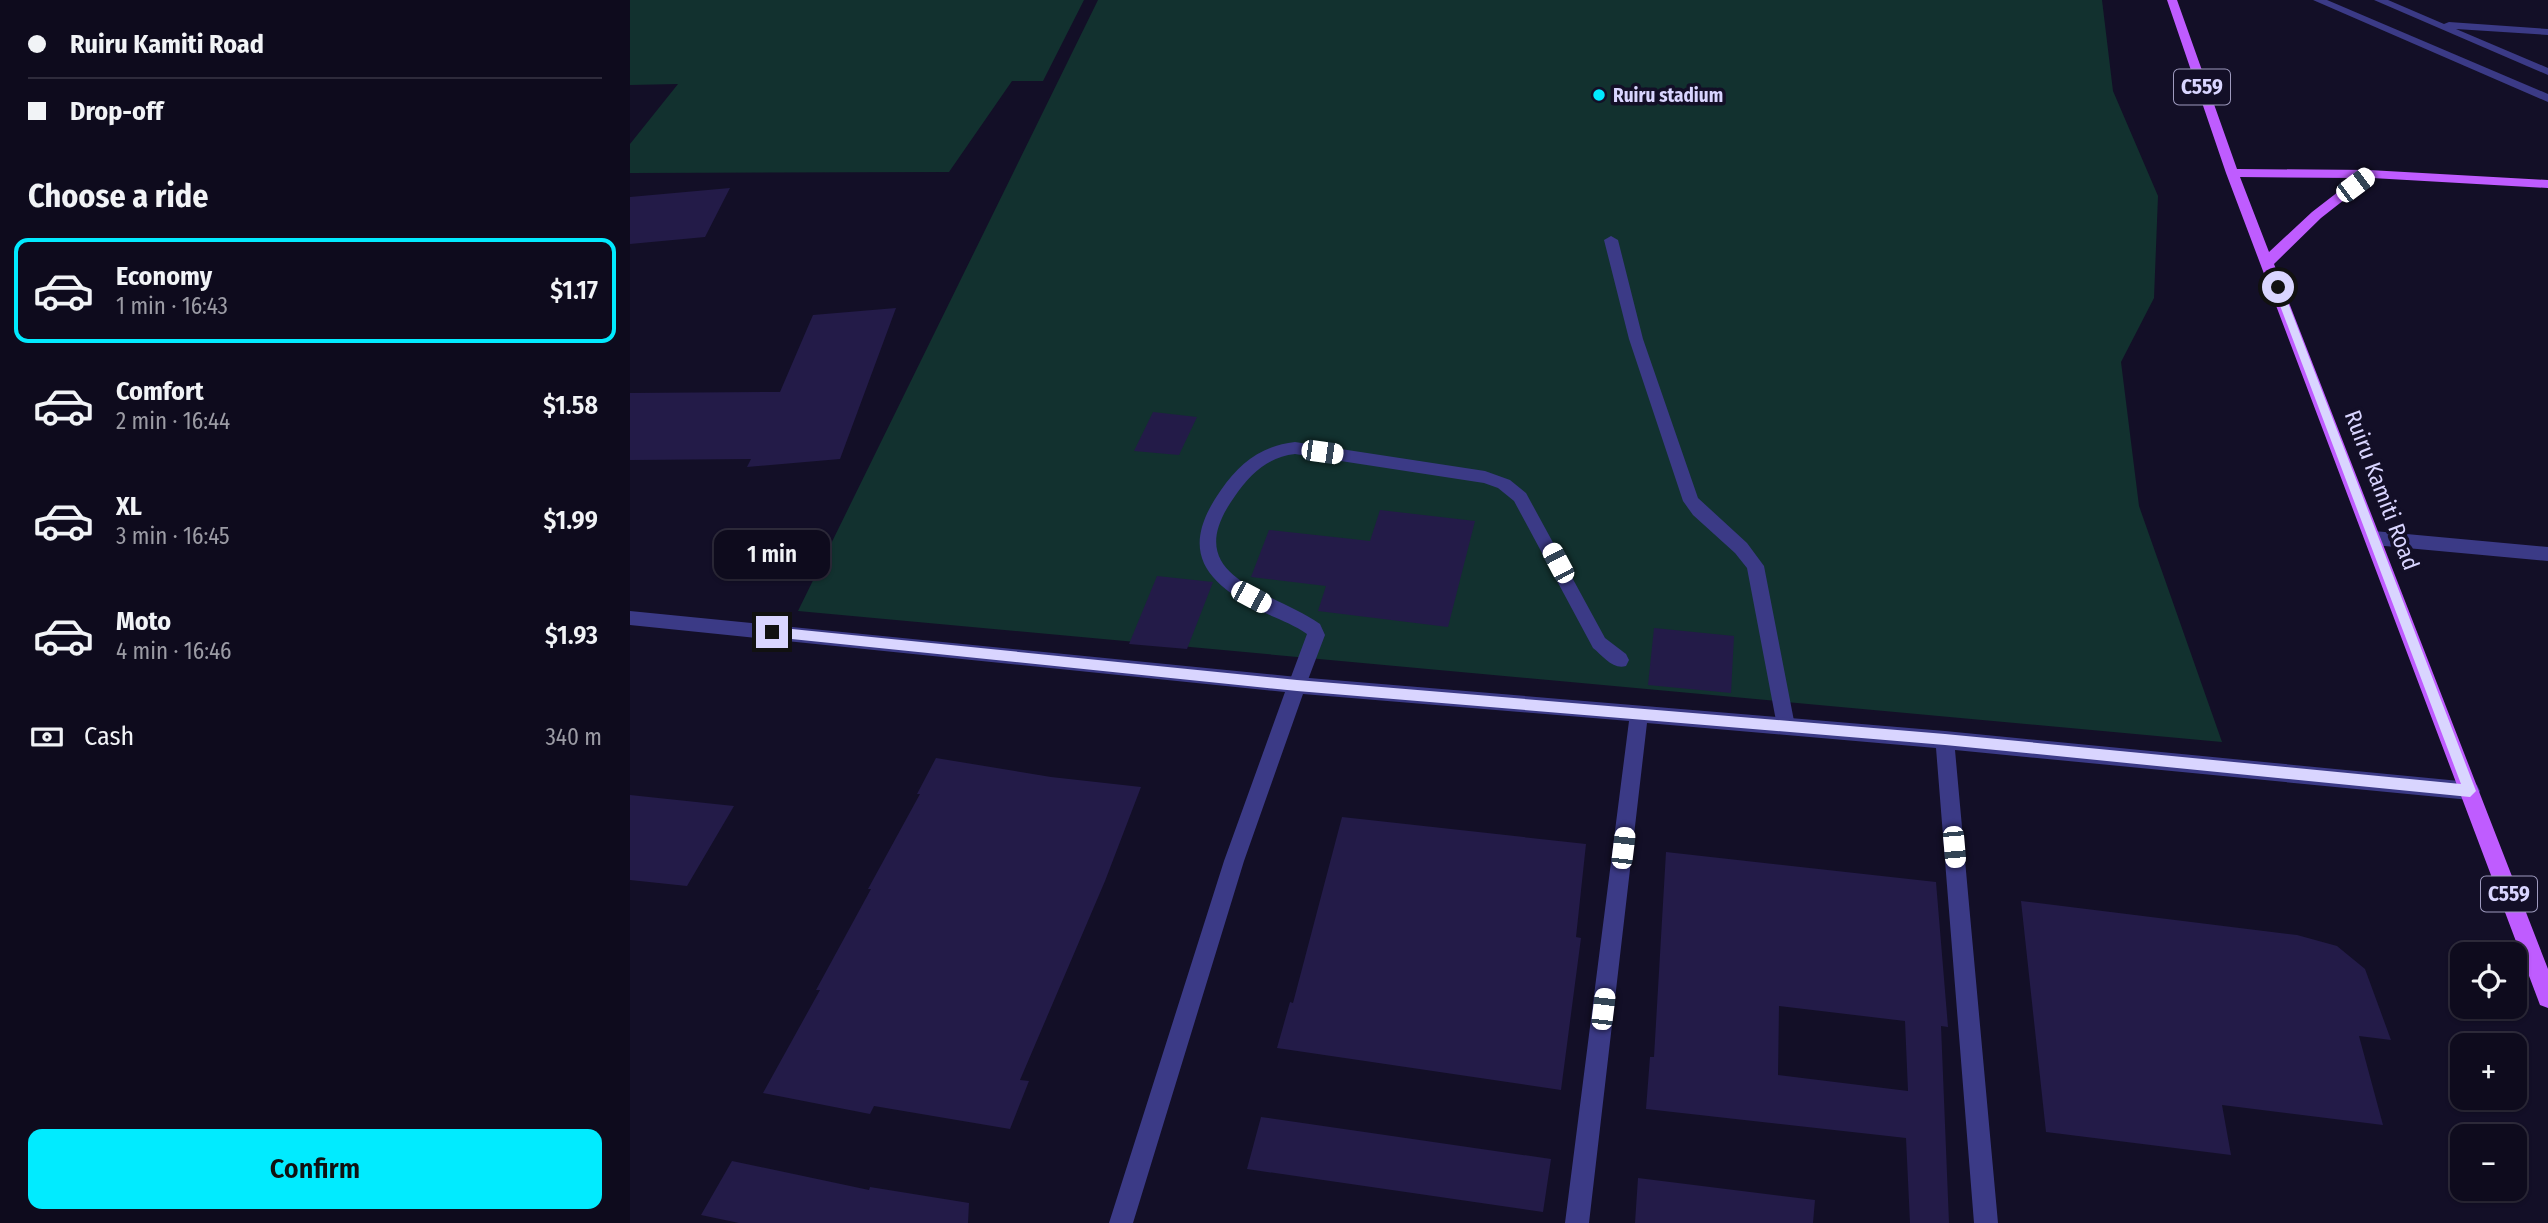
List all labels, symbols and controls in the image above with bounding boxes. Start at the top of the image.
text: Ruiru Kamiti Road [70,29,264,60]
road number: C559 [2174,70,2230,104]
place label: Ruiru stadium [1613,84,1723,107]
marker: Ruiru stadium [1591,87,1607,103]
text: Drop-off [70,96,163,127]
car [2332,164,2379,206]
text: Choose a ride [28,177,209,215]
icon: car [32,259,95,322]
text: Economy [116,261,212,292]
route start [2262,271,2294,303]
text: $1.17 [550,275,598,306]
text: 1 min · 16:43 [116,292,228,320]
icon: car [32,374,95,437]
text: Comfort [116,376,204,407]
text: $1.58 [543,390,598,421]
street label: Ruiru Kamiti Road [2339,406,2425,574]
text: 2 min · 16:44 [116,407,230,435]
car [1300,439,1345,465]
icon: car [32,489,95,552]
text: XL [116,491,142,522]
text: $1.99 [544,505,598,536]
text: 3 min · 16:45 [116,522,230,550]
callout: 1 min [714,530,830,580]
text: 1 min [747,540,797,568]
car [1539,540,1578,586]
car [1228,578,1275,616]
icon: car [32,604,95,667]
text: Moto [116,606,171,637]
route end [756,616,788,648]
text: $1.93 [545,620,598,651]
text: 4 min · 16:46 [116,637,232,665]
icon: cash [28,718,66,756]
text: Cash [84,721,134,752]
text: 340 m [546,723,602,751]
car [1942,825,1967,869]
car [1611,826,1636,870]
road number: C559 [2481,876,2537,912]
map controls [2450,942,2527,1201]
button: locate [2450,942,2527,1019]
car [1591,987,1616,1031]
button: + [2450,1033,2527,1110]
button: − [2450,1124,2527,1201]
button: Confirm [28,1129,602,1209]

